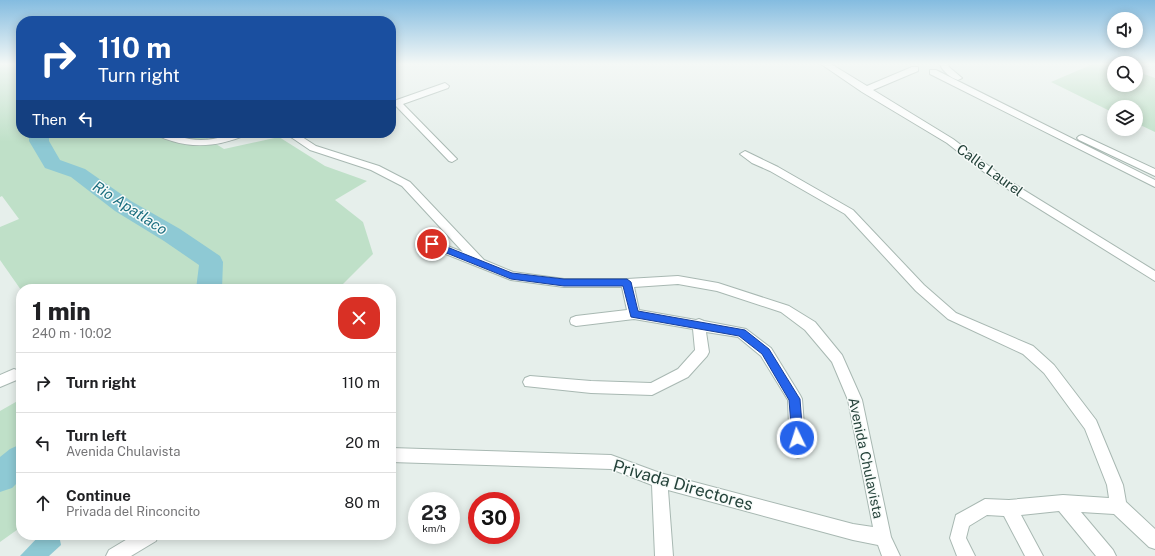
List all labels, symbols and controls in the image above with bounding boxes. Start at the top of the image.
map controls [1107,12,1143,136]
button: sound [1107,12,1143,48]
text: 110 m [98,31,171,64]
icon: right [32,32,84,84]
button: search [1107,56,1143,92]
text: Turn right [98,65,180,86]
button: layers [1107,100,1143,136]
icon: left [75,108,97,130]
text: Then [32,111,67,128]
street label: Calle Laurel [954,141,1026,199]
water label: Rio Apatlaco [90,177,171,238]
pin [415,227,449,261]
icon: arrive [421,233,443,255]
text: 1 min [32,297,91,325]
button: close [338,297,380,339]
text: 240 m · 10:02 [32,326,111,341]
icon: right [32,372,54,394]
text: Turn right [66,374,136,391]
text: 110 m [342,374,380,391]
street label: Avenida Chulavista [845,396,887,520]
position arrow [776,417,818,459]
text: Turn left [66,427,127,444]
icon: left [32,432,54,454]
text: 20 m [345,434,380,451]
text: Avenida Chulavista [66,444,180,459]
street label: Privada Directores [611,455,755,515]
text: Continue [66,487,131,504]
icon: ahead [32,492,54,514]
speed limit sign: 30 [468,492,520,544]
text: 80 m [345,494,380,511]
text: 23 [421,501,447,525]
text: Privada del Rinconcito [66,504,200,519]
text: km/h [422,522,446,534]

